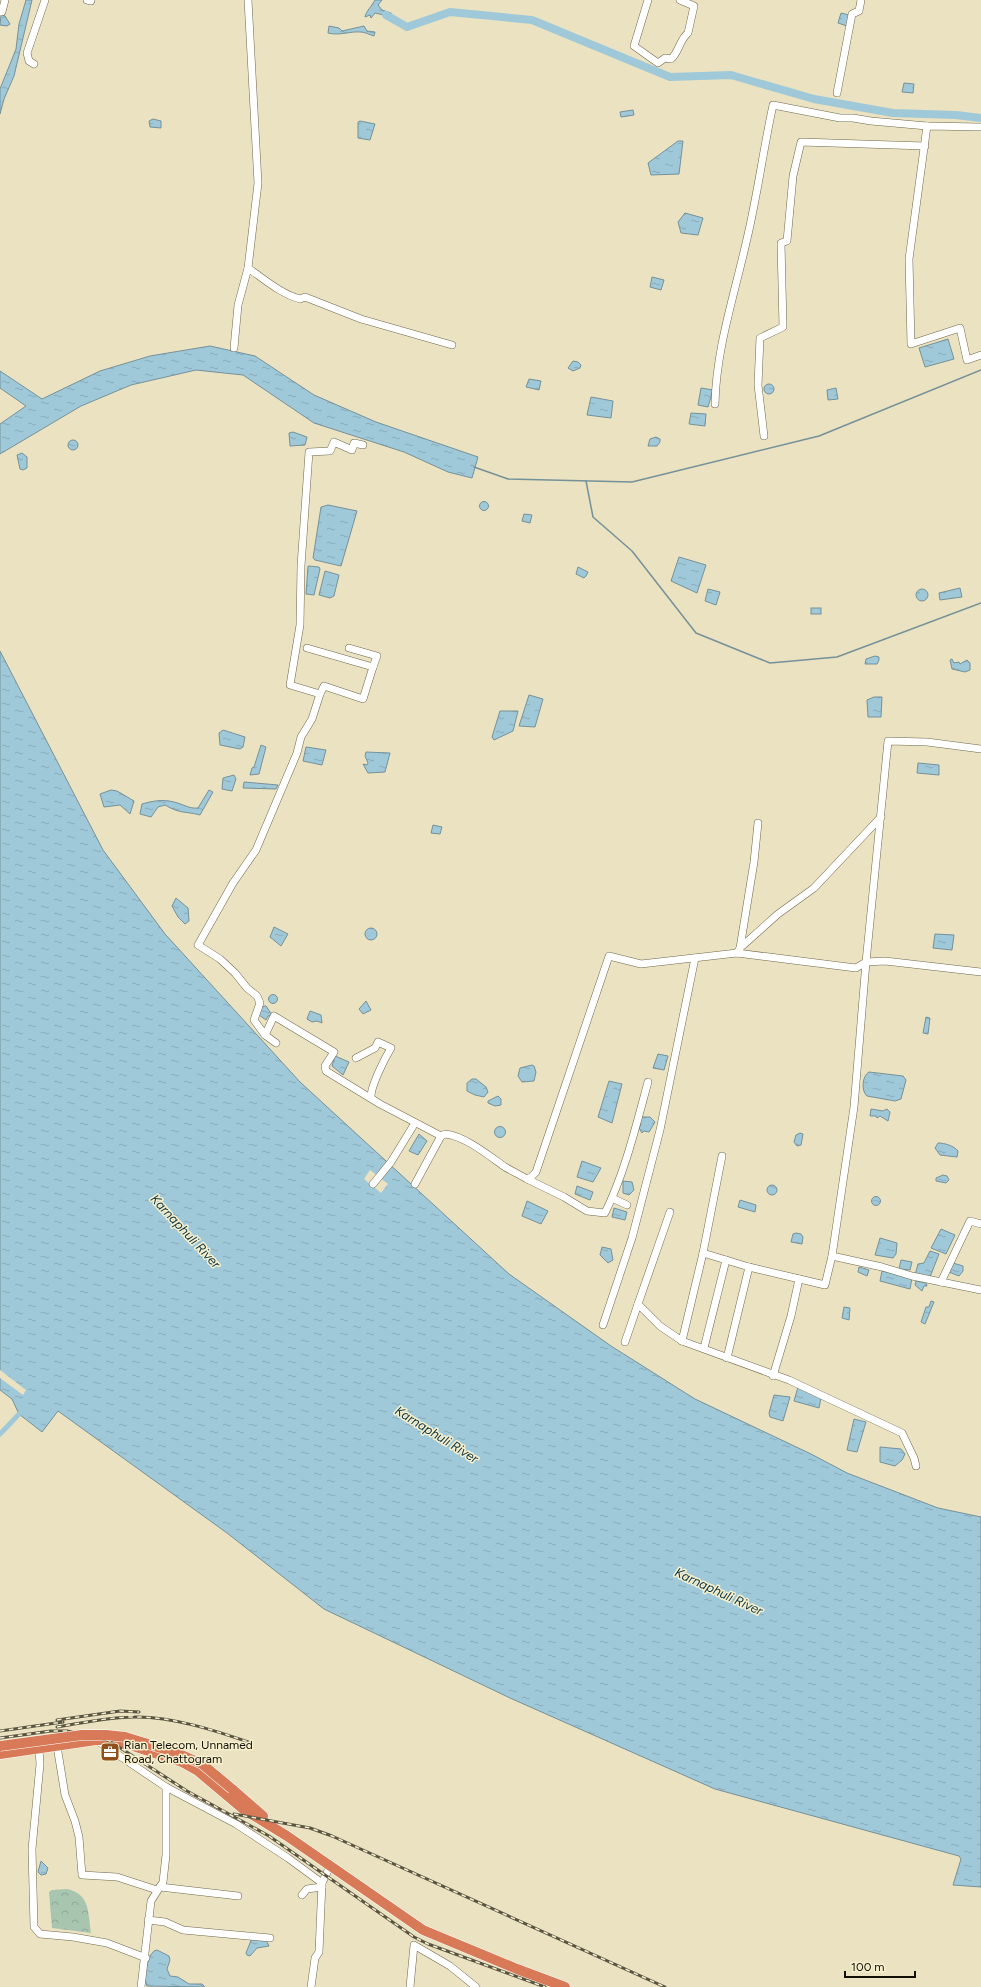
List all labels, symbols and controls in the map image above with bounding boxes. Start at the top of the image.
water label: Karnaphuli River [148,1191,224,1272]
water label: Karnaphuli River [392,1403,482,1466]
water label: Karnaphuli River [672,1564,766,1619]
place label: Rian Telecom, Unnamed Road, Chattogram [124,1738,253,1766]
office icon: Rian Telecom, Unnamed Road, Chattogram [99,1741,121,1763]
scale bar [845,1953,915,1979]
text: 100 m [851,1960,885,1974]

